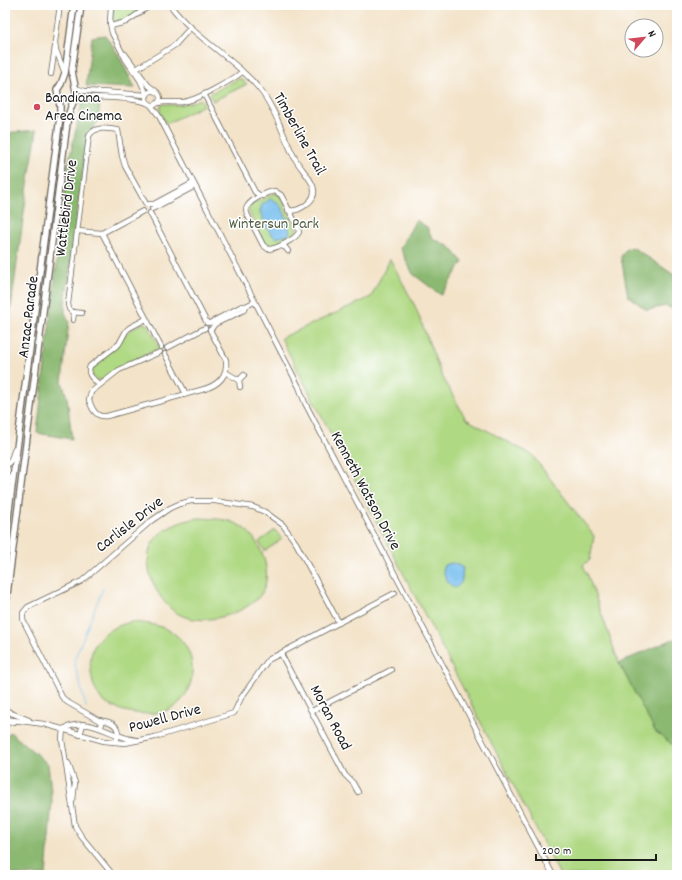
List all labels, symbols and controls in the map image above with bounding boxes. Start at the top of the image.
north arrow [624,18,664,58]
text: N [643,28,660,41]
place label: Bandiana Area Cinema [45,87,122,128]
street label: Timberline Trail [267,88,331,180]
marker: Bandiana Area Cinema [32,102,42,112]
street label: Wattlebird Drive [50,158,84,258]
park label: Wintersun Park [229,213,319,236]
street label: Anzac Parade [13,275,45,359]
street label: Kenneth Watson Drive [324,428,406,554]
street label: Carlisle Drive [91,491,169,559]
street label: Moran Road [303,681,357,755]
street label: Powell Drive [126,698,204,740]
scale bar [536,836,656,862]
text: 200 m [542,843,571,860]

